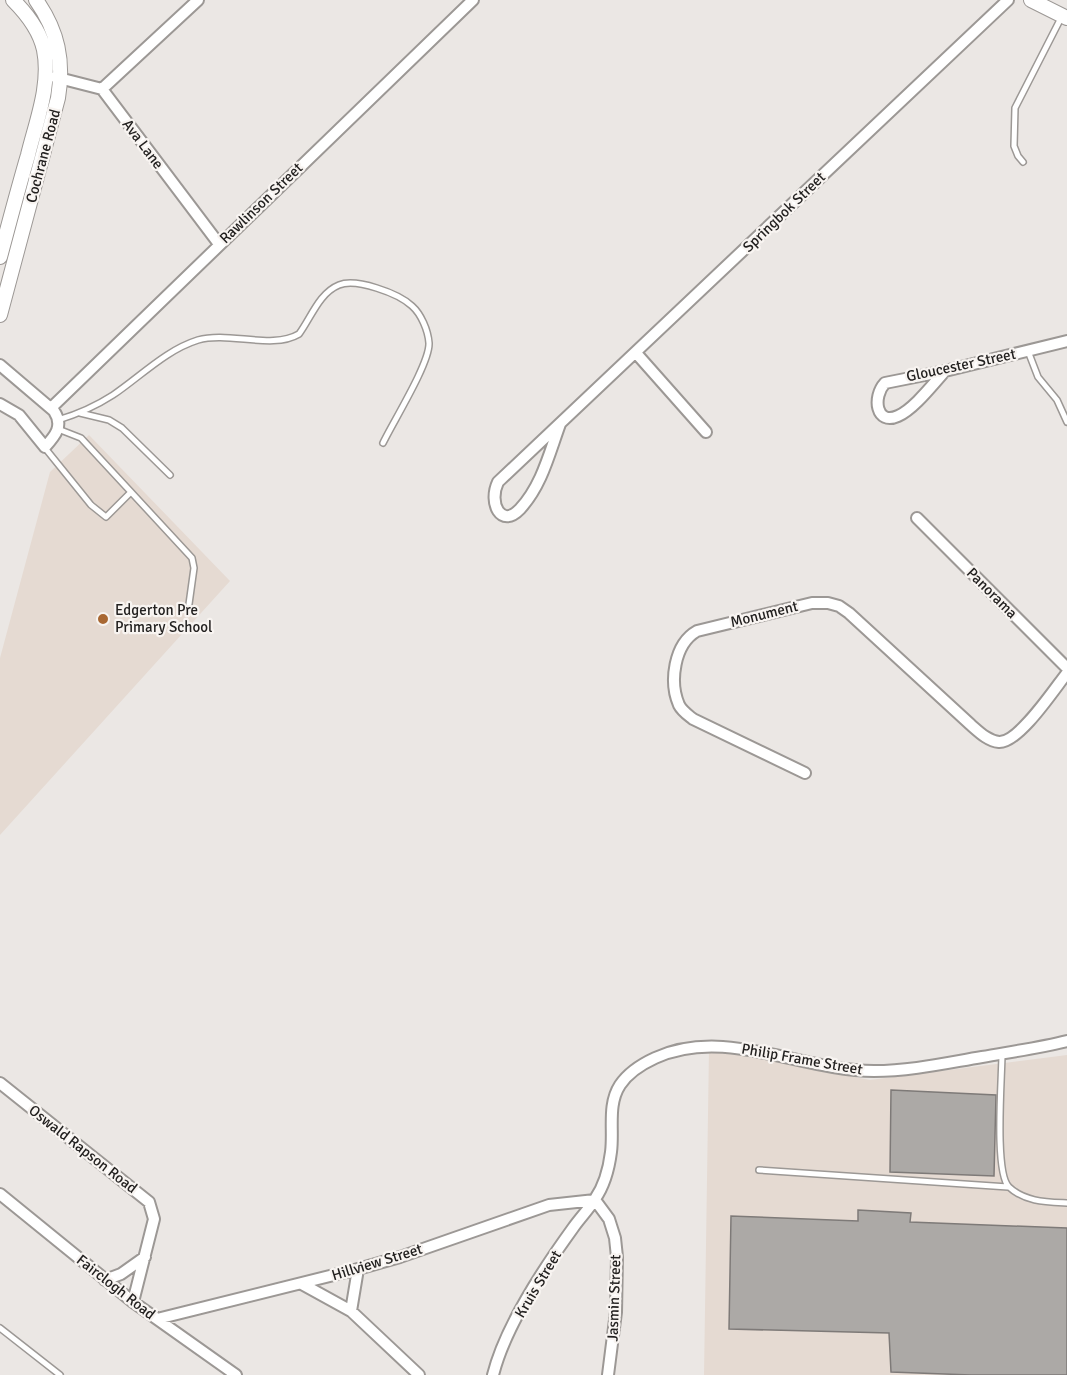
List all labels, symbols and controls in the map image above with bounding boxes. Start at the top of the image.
street label: Cochrane Road [22,107,64,205]
street label: Ava Lane [118,116,168,172]
street label: Rawlinson Street [216,159,306,247]
street label: Springbok Street [739,168,829,256]
street label: Gloucester Street [905,345,1017,385]
street label: Panorama [963,564,1021,622]
street label: Monument [728,597,800,631]
place label: Edgerton Pre Primary School [115,601,212,636]
marker: Edgerton Pre Primary School [96,612,110,626]
street label: Philip Frame Street [740,1039,864,1079]
street label: Oswald Rapson Road [25,1101,141,1197]
street label: Hillview Street [329,1240,425,1284]
street label: Kruis Street [511,1247,565,1321]
street label: Fairclogh Road [73,1251,159,1323]
street label: Jasmin Street [603,1254,625,1342]

